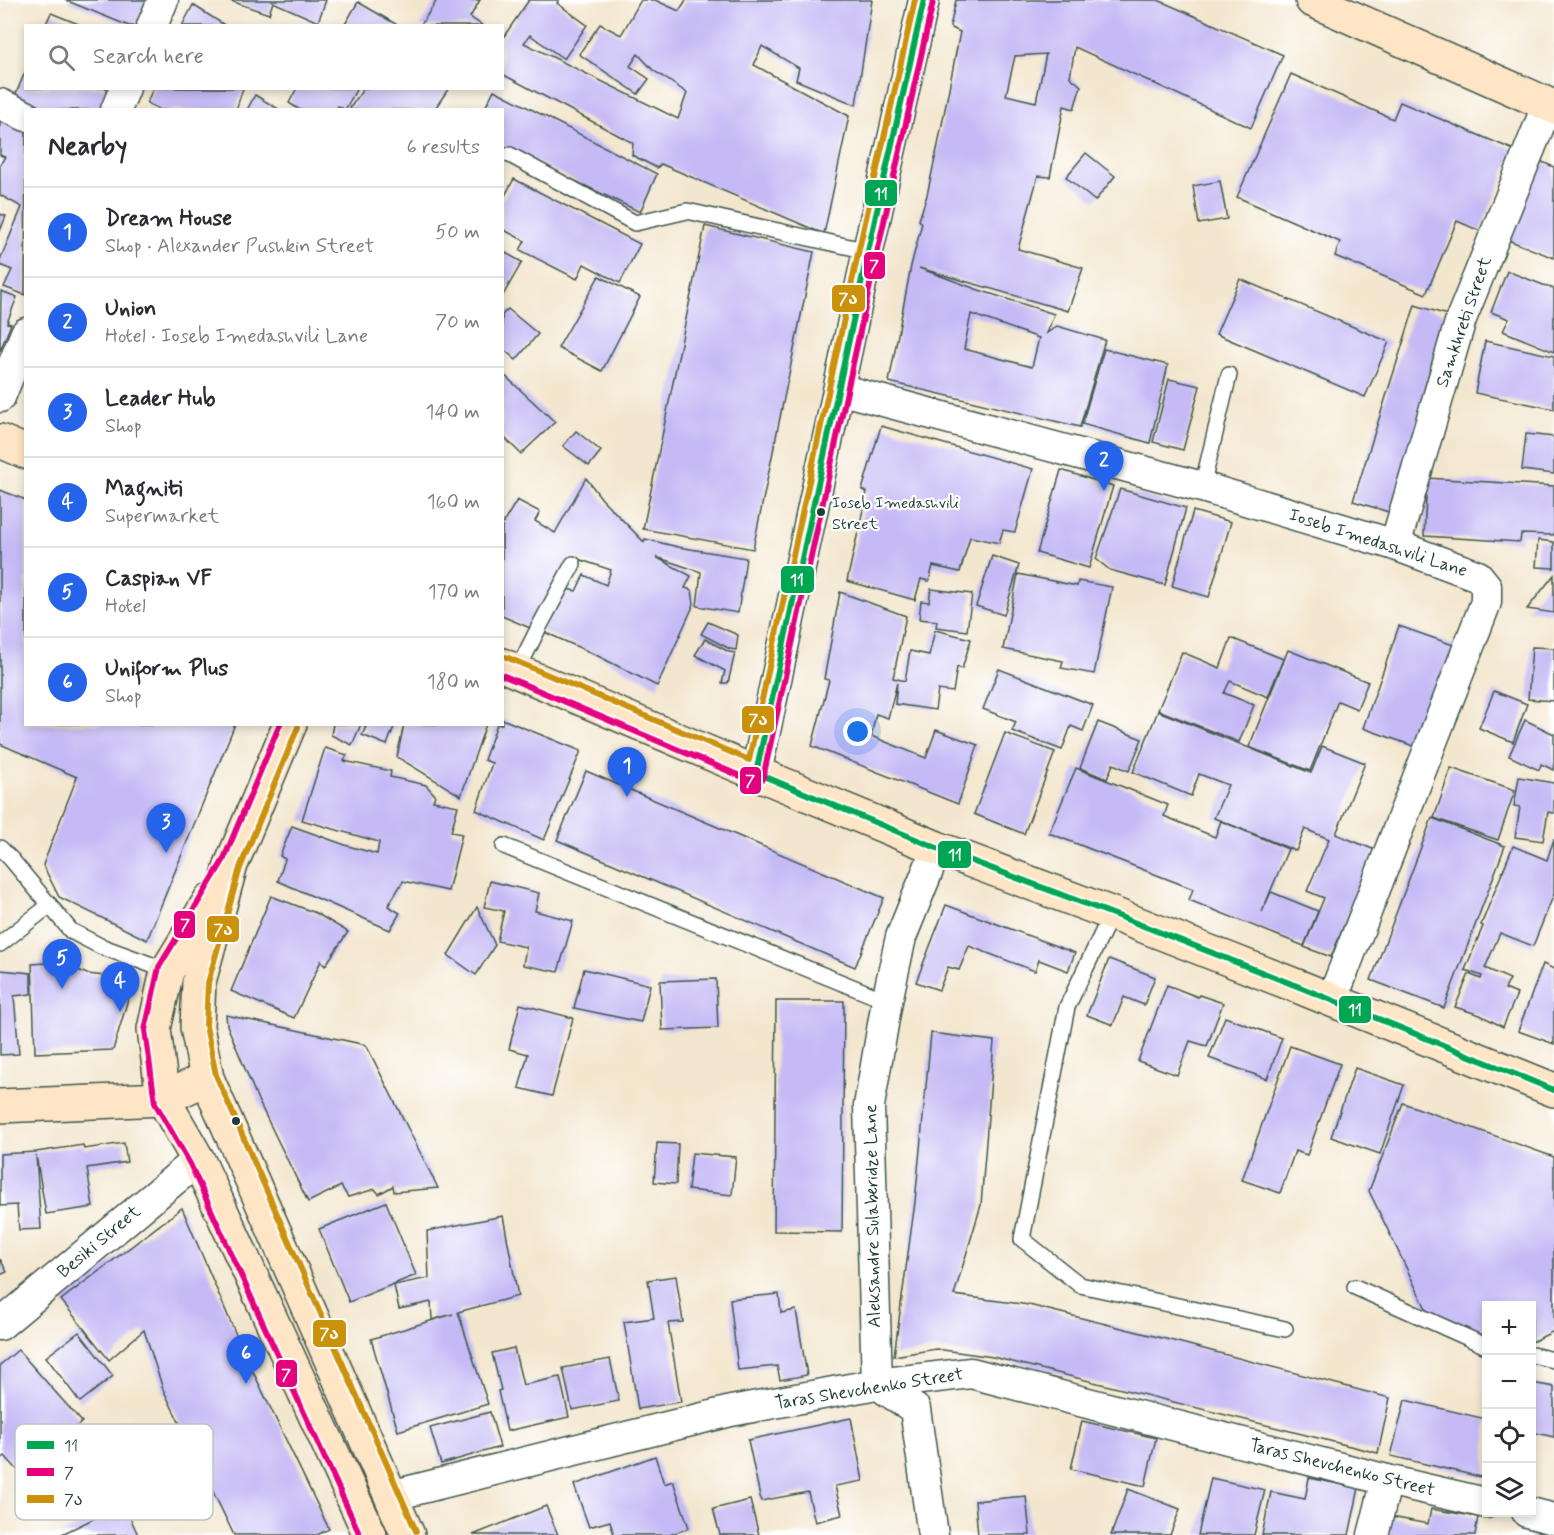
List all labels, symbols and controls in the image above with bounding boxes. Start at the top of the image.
search box [24,24,504,90]
icon: search [45,41,78,74]
text: Search here [93,43,204,71]
text: Nearby [48,130,127,164]
text: 6 results [407,134,480,161]
line badge: 11 [864,179,898,207]
text: 11 [874,184,888,205]
text: Dream House [105,205,232,233]
text: 1 [63,219,72,246]
text: 50 m [435,219,480,246]
text: Shop · Alexander Pushkin Street [105,233,374,260]
line badge: 7 [863,251,886,280]
street label: Samkhreti Street [1430,253,1498,391]
text: 7 [869,256,879,277]
line badge: 7ა [831,284,866,313]
text: 7ა [838,289,858,310]
text: Union [105,295,156,323]
text: 2 [63,309,72,336]
text: 70 m [435,309,480,336]
text: Hotel · Ioseb Imedashvili Lane [105,323,368,350]
text: Leader Hub [105,385,215,413]
text: 3 [63,399,72,426]
text: 140 m [426,399,480,426]
text: Shop [105,413,142,440]
pin: 2 [1084,442,1124,491]
text: Magniti [105,475,182,503]
text: 4 [62,489,73,516]
text: 160 m [427,489,480,516]
place label: Ioseb Imedashvili Street [832,493,959,535]
text: Supermarket [105,503,219,530]
street label: Ioseb Imedashvili Lane [1286,503,1470,583]
marker: Ioseb Imedashvili Street [815,506,827,518]
text: Caspian VF [105,565,212,593]
line badge: 11 [780,565,815,594]
text: 11 [790,570,804,591]
text: 5 [62,579,74,606]
text: 170 m [428,579,480,606]
text: Hotel [105,593,146,620]
text: Uniform Plus [105,655,228,683]
text: 6 [62,669,73,696]
text: 180 m [427,669,480,696]
text: Shop [105,683,142,710]
line badge: 7ა [741,705,775,734]
text: 7ა [748,710,768,731]
your location [843,717,872,746]
pin: 1 [608,748,646,797]
line badge: 7 [739,766,762,795]
text: 7 [745,771,755,792]
pin: 3 [146,804,186,853]
line badge: 11 [937,840,972,869]
text: 11 [948,845,962,866]
line badge: 7 [173,910,196,939]
text: 7 [180,915,190,936]
line badge: 7ა [206,915,240,943]
text: 7ა [213,920,233,941]
pin: 5 [42,940,82,989]
pin: 4 [100,962,140,1012]
line badge: 11 [1338,995,1372,1024]
text: 11 [1348,1000,1362,1021]
street label: Aleksandre Sulaberidze Lane [859,1104,887,1328]
unlabelled marker [230,1115,242,1127]
street label: Besiki Street [52,1200,146,1284]
map controls [1482,1301,1536,1517]
button: + [1482,1301,1536,1355]
line badge: 7ა [312,1319,347,1348]
text: 7ა [319,1324,339,1345]
pin: 6 [226,1334,266,1384]
button: − [1482,1355,1536,1409]
line badge: 7 [275,1359,298,1388]
street label: Taras Shevchenko Street [773,1362,965,1416]
text: 7 [281,1365,291,1386]
button: locate [1482,1409,1536,1463]
legend [15,1424,213,1520]
street label: Taras Shevchenko Street [1247,1433,1437,1503]
text: 11 [64,1436,78,1457]
text: 7 [64,1463,74,1484]
button: layers [1482,1463,1536,1517]
text: 7ა [64,1490,83,1511]

